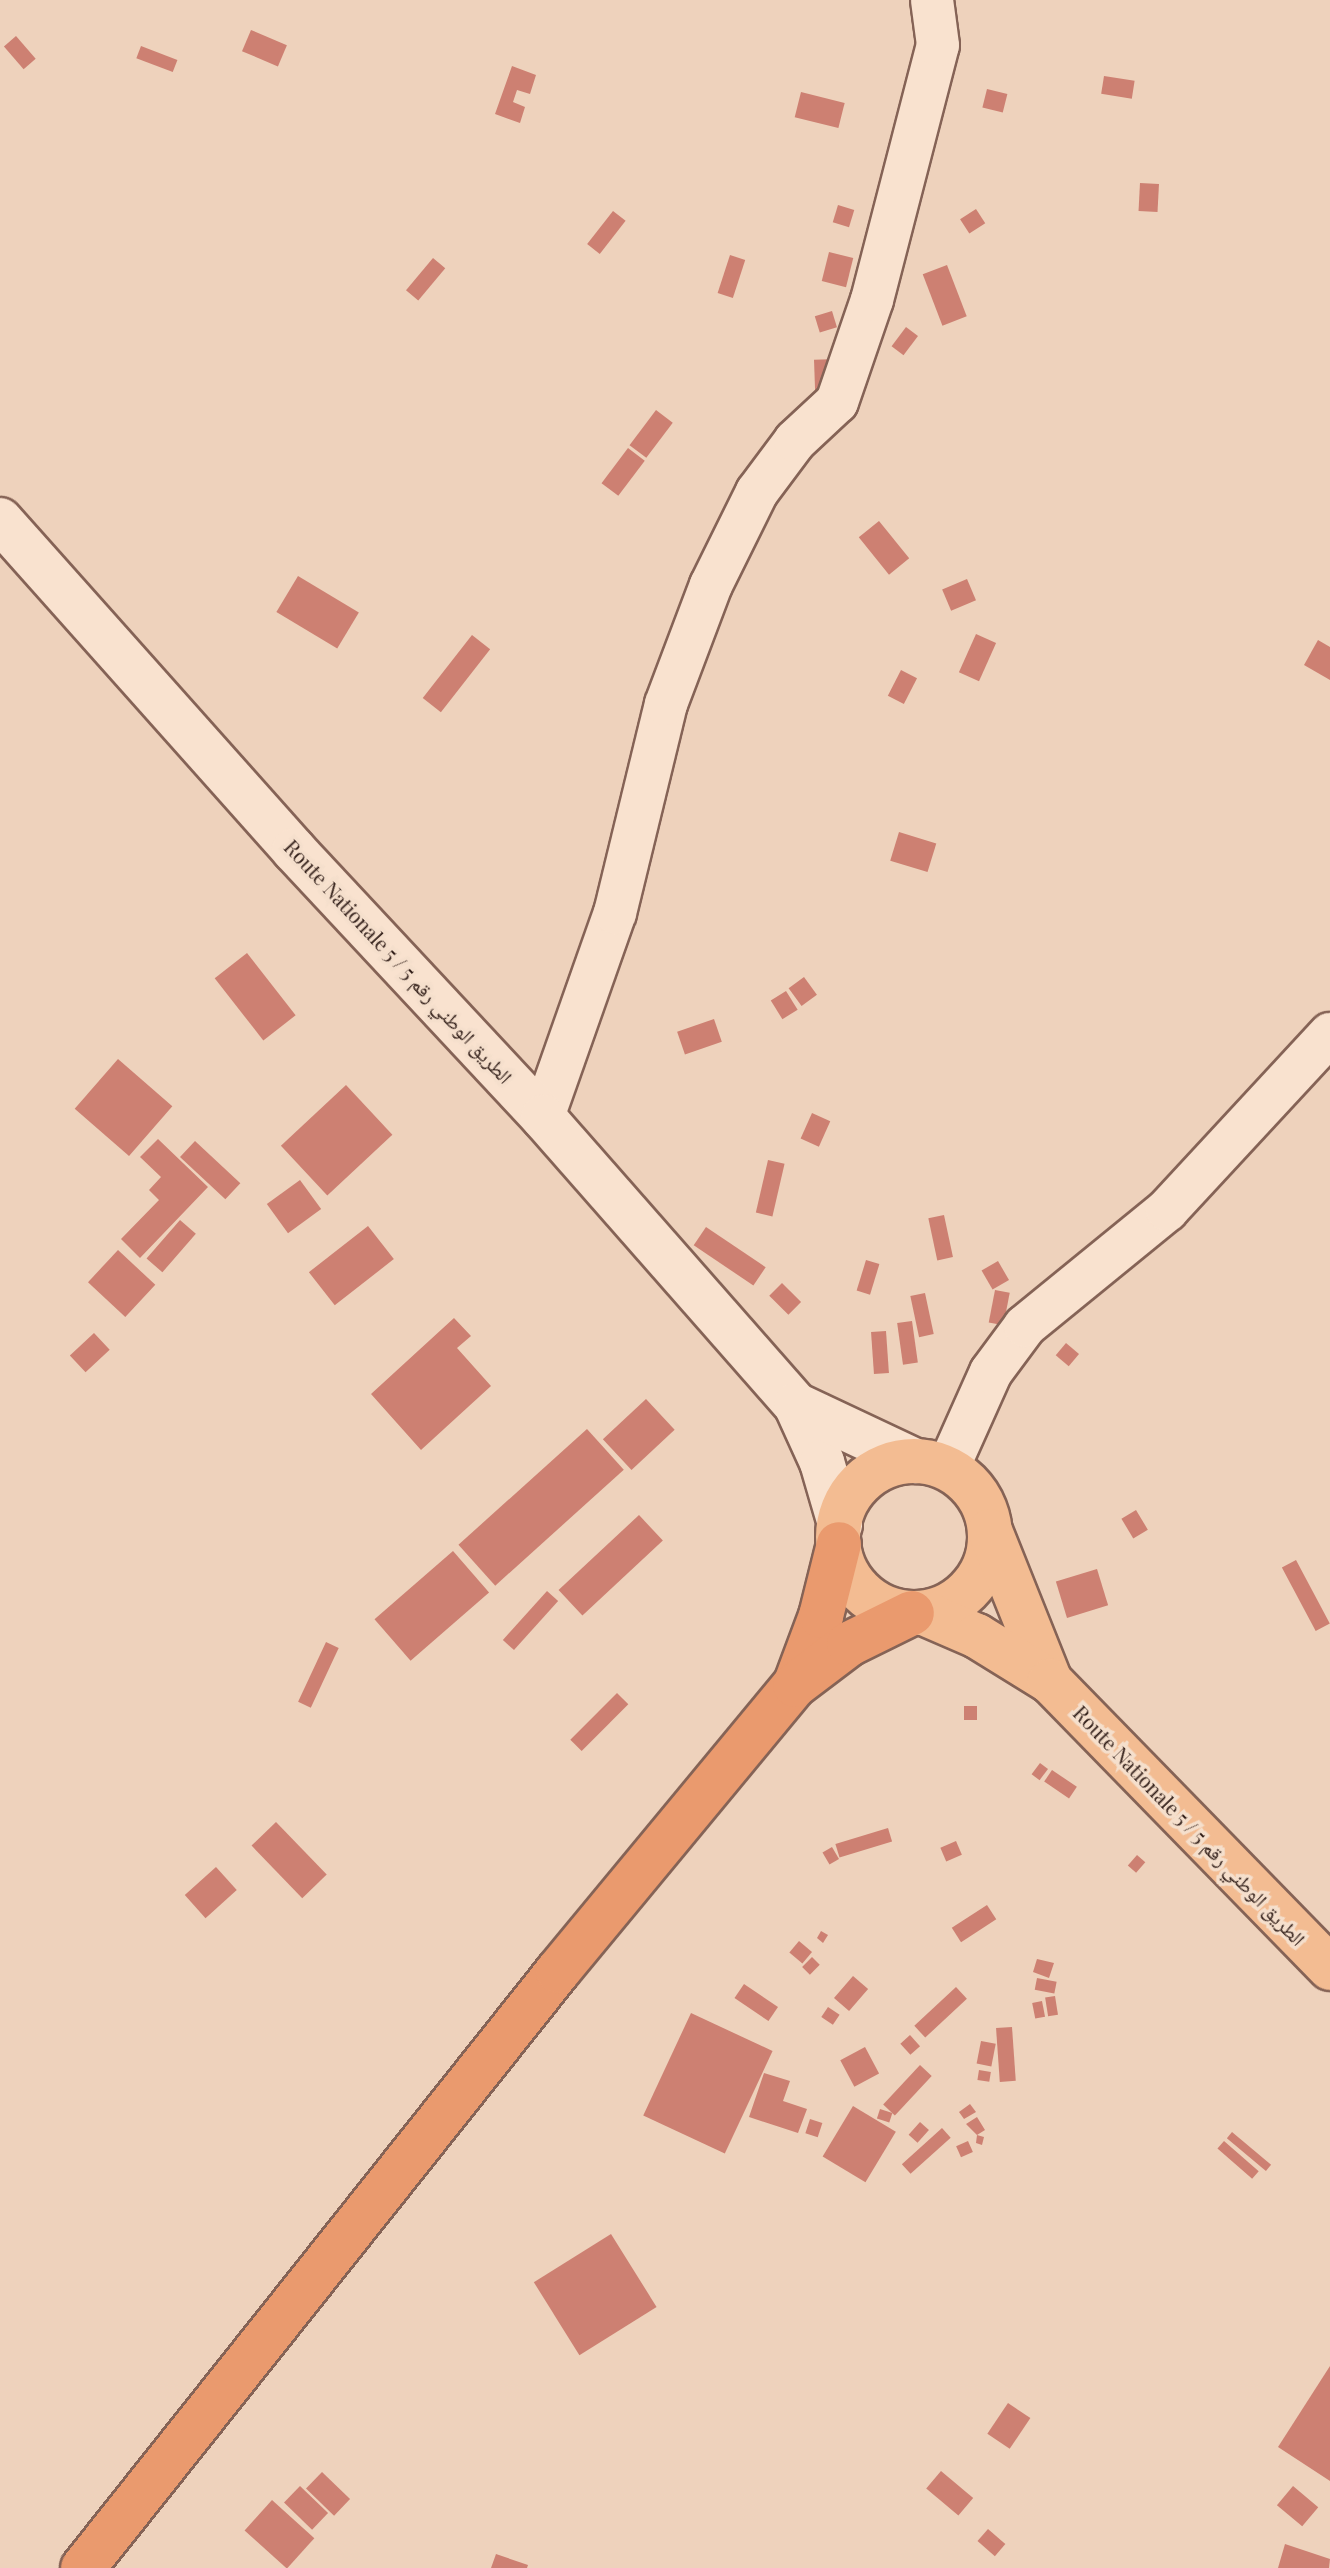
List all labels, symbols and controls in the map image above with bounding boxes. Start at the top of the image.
street label: Route Nationale 5 / الطريق الوطني رقم 5 [280,834,518,1088]
street label: Route Nationale 5 / الطريق الوطني رقم 5 [1069,1700,1311,1950]

